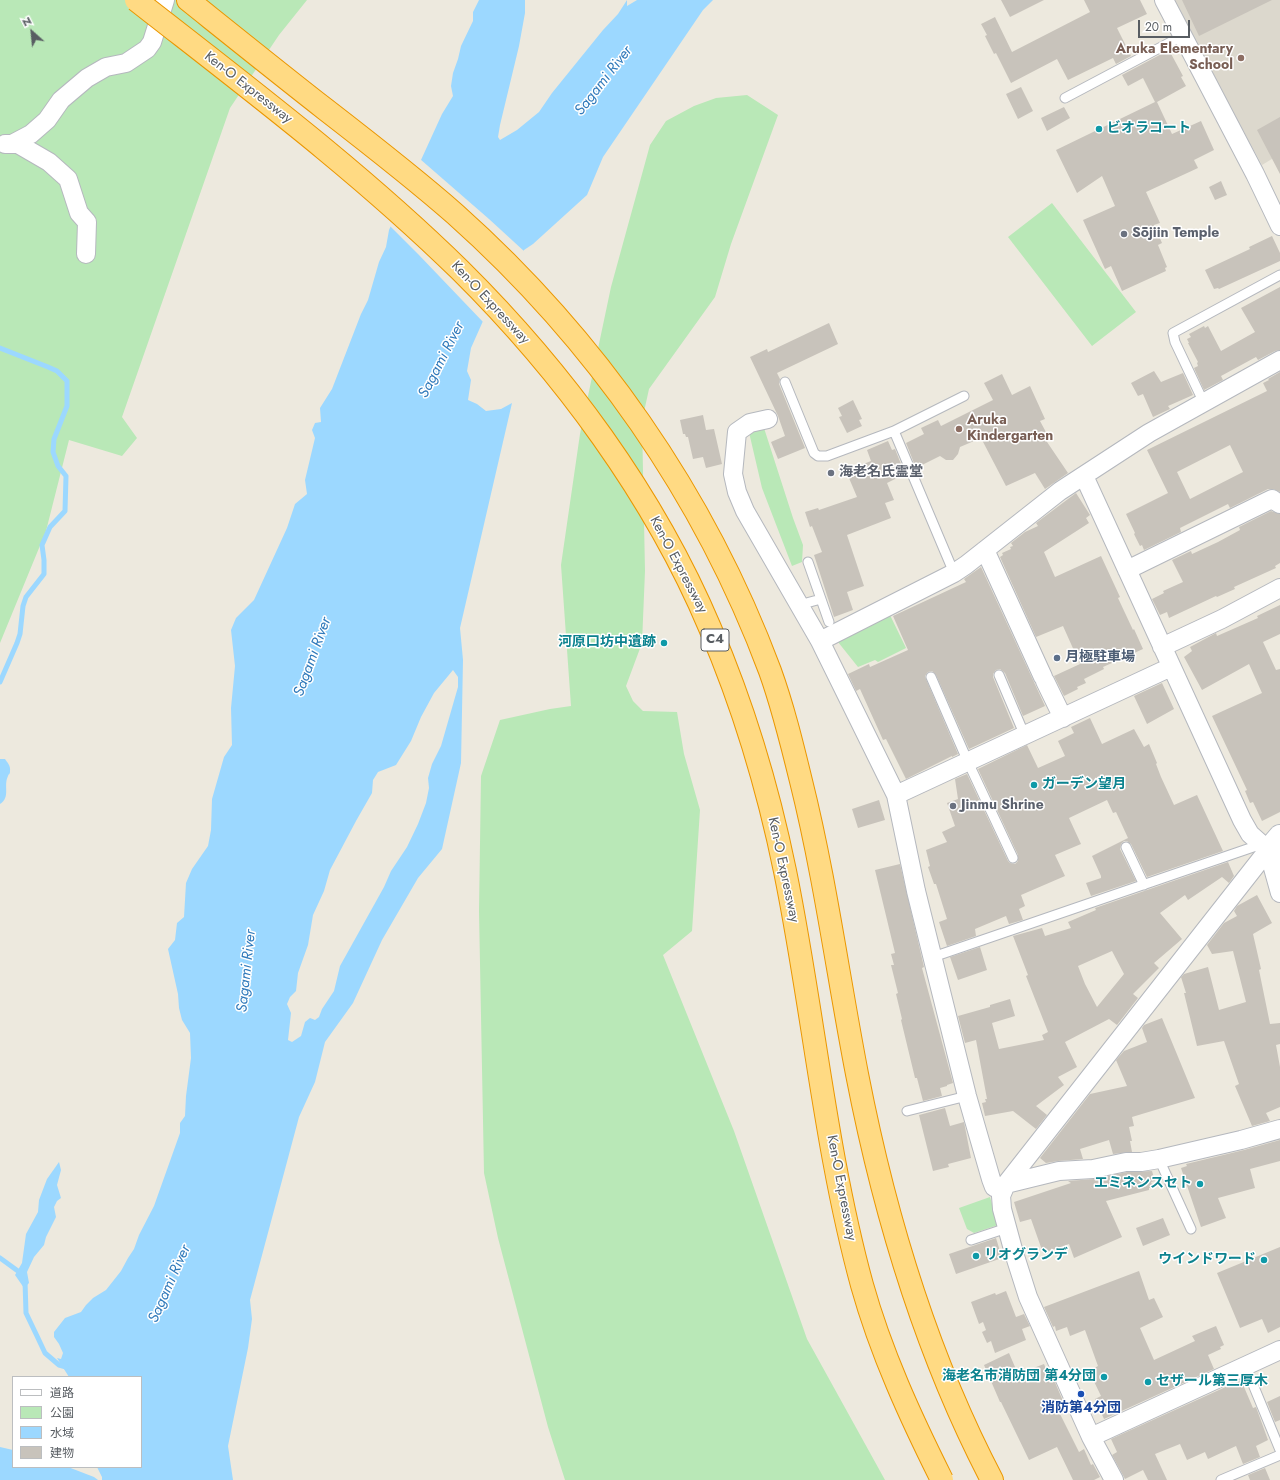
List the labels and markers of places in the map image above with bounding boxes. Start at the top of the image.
place label: Aruka Elementary School [1116,42,1233,74]
marker: Aruka Elementary School [1236,53,1246,63]
place label: ビオラコート [1107,121,1191,137]
marker: ビオラコート [1094,124,1104,134]
place label: Sōjiin Temple [1132,226,1219,242]
marker: Sōjiin Temple [1119,229,1129,239]
place label: Aruka Kindergarten [967,413,1053,446]
marker: Aruka Kindergarten [954,424,964,434]
place label: 海老名氏霊堂 [839,465,923,481]
marker: 海老名氏霊堂 [826,468,836,478]
place label: 河原口坊中遺跡 [558,635,656,651]
marker: 河原口坊中遺跡 [659,638,669,648]
place label: 月極駐車場 [1065,650,1135,666]
marker: 月極駐車場 [1052,653,1062,663]
place label: ガーデン望月 [1042,777,1126,793]
marker: ガーデン望月 [1029,780,1039,790]
place label: Jinmu Shrine [961,798,1044,814]
marker: Jinmu Shrine [948,801,958,811]
place label: エミネンスセト [1094,1176,1192,1192]
marker: エミネンスセト [1195,1179,1205,1189]
place label: リオグランデ [984,1248,1068,1264]
marker: リオグランデ [971,1251,981,1261]
place label: ウインドワード [1158,1252,1256,1268]
marker: ウインドワード [1259,1255,1269,1265]
place label: 海老名市消防団 第4分団 [942,1369,1096,1385]
marker: 海老名市消防団 第4分団 [1099,1372,1109,1382]
place label: セザール第三厚木 [1156,1374,1268,1390]
marker: セザール第三厚木 [1143,1377,1153,1387]
marker: 消防第4分団 [1076,1389,1086,1399]
place label: 消防第4分団 [1041,1401,1121,1417]

